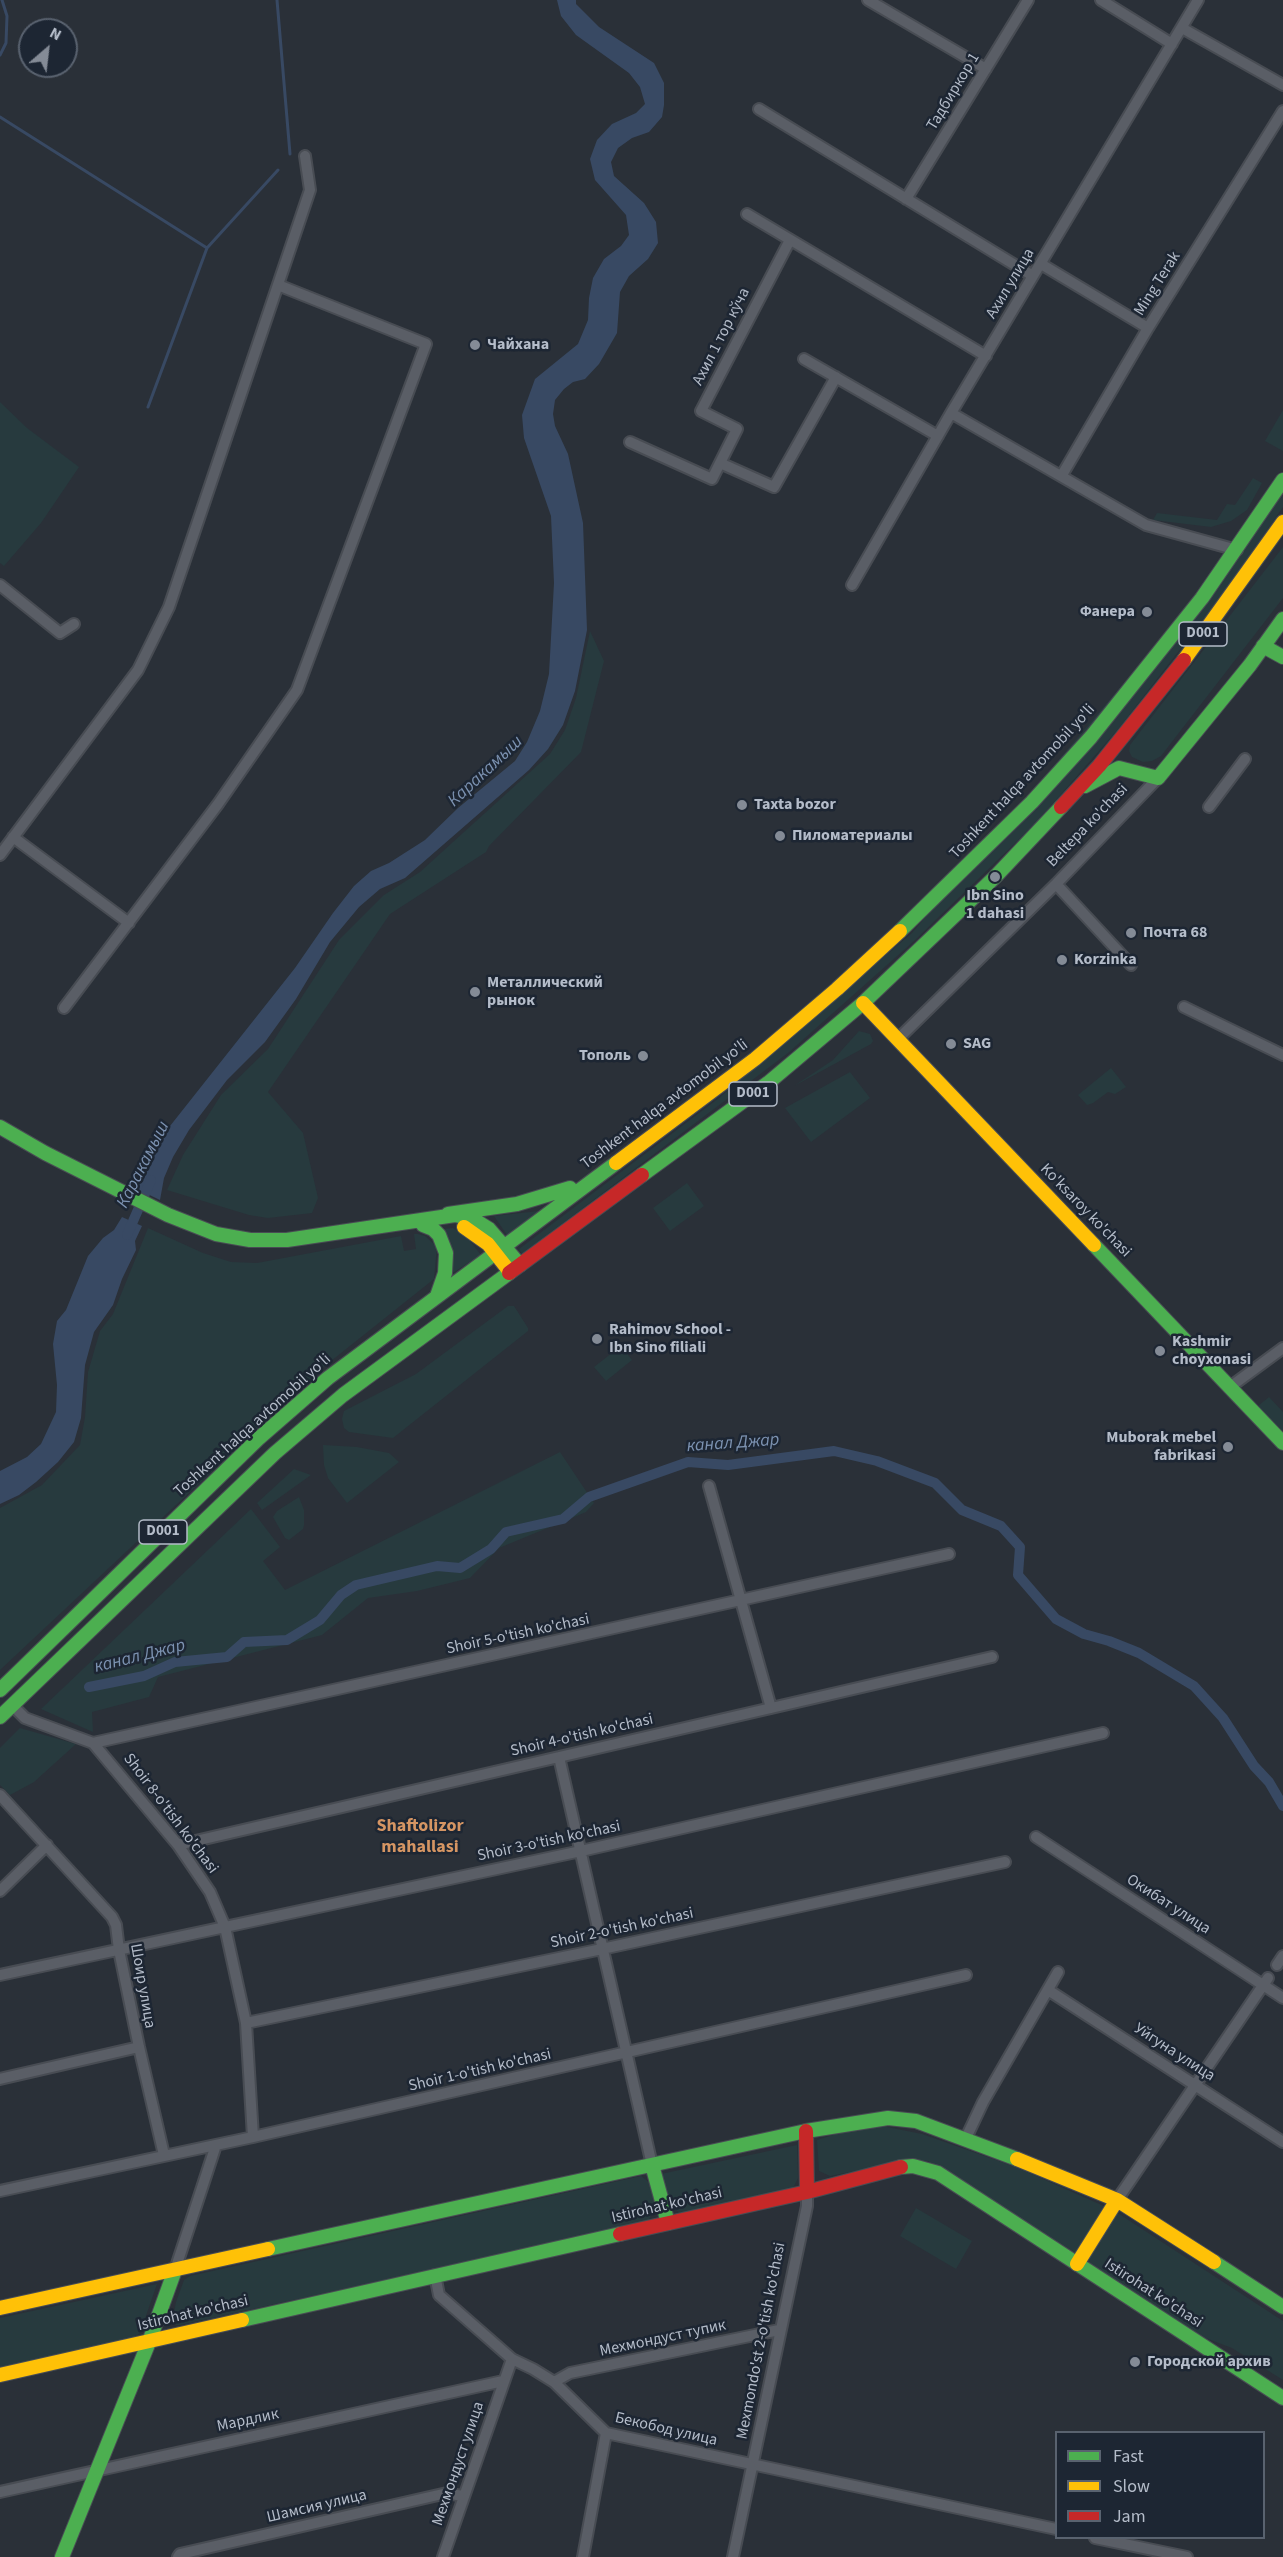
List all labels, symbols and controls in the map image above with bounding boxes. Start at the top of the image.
north arrow [18,18,78,78]
text: N [46,22,65,46]
street label: Тадбиркор 1 [923,50,985,134]
street label: Ахил улица [983,245,1039,323]
street label: Ming Terak [1131,248,1185,320]
street label: Ахил 1 тор кўча [689,285,755,389]
place label: Чайхана [487,335,549,355]
marker: Чайхана [468,338,482,352]
place label: Фанера [1080,602,1135,622]
marker: Фанера [1140,605,1154,619]
road number: D001 [1179,622,1227,646]
street label: Toshkent halqa avtomobil yo'li [946,701,1100,863]
water label: Каракамыш [444,732,528,812]
street label: Beltepa ko'chasi [1043,780,1133,872]
place label: Taxta bozor [754,795,836,815]
marker: Taxta bozor [735,798,749,812]
place label: Пиломатериалы [792,826,912,846]
marker: Пиломатериалы [773,829,787,843]
marker: Ibn Sino 1 dahasi [988,870,1002,884]
place label: Ibn Sino 1 dahasi [966,886,1024,924]
place label: Почта 68 [1143,923,1207,943]
marker: Почта 68 [1124,926,1138,940]
place label: Korzinka [1074,950,1137,970]
marker: Korzinka [1055,953,1069,967]
place label: Металлический рынок [487,973,603,1011]
marker: Металлический рынок [468,985,482,999]
place label: SAG [963,1034,991,1054]
street label: Toshkent halqa avtomobil yo'li [578,1036,752,1174]
marker: SAG [944,1037,958,1051]
place label: Тополь [579,1046,631,1066]
marker: Тополь [636,1049,650,1063]
road number: D001 [729,1082,777,1106]
water label: Каракамыш [113,1118,175,1212]
street label: Ko'ksaroy ko'chasi [1035,1160,1135,1262]
place label: Rahimov School - Ibn Sino filiali [609,1320,731,1358]
marker: Rahimov School - Ibn Sino filiali [590,1332,604,1346]
place label: Kashmir choyxonasi [1172,1332,1251,1370]
marker: Kashmir choyxonasi [1153,1344,1167,1358]
street label: Toshkent halqa avtomobil yo'li [171,1350,335,1502]
place label: Muborak mebel fabrikasi [1106,1428,1216,1466]
water label: канал Джар [686,1430,780,1458]
marker: Muborak mebel fabrikasi [1221,1440,1235,1454]
road number: D001 [139,1520,187,1544]
street label: Shoir 5-o'tish ko'chasi [445,1610,591,1660]
water label: канал Джар [92,1635,188,1679]
street label: Shoir 4-o'tish ko'chasi [509,1710,655,1762]
street label: Shoir 8-o'tish ko'chasi [118,1750,222,1878]
district label: Shaftolizor mahallasi [376,1816,464,1858]
street label: Shoir 3-o'tish ko'chasi [476,1817,622,1867]
street label: Окибат улица [1122,1871,1214,1939]
street label: Shoir 2-o'tish ko'chasi [549,1904,695,1954]
street label: Шоир улица [125,1942,159,2030]
street label: Уйгуна улица [1130,2020,1218,2086]
street label: Shoir 1-o'tish ko'chasi [407,2045,553,2097]
street label: Istirohat ko'chasi [610,2184,724,2228]
street label: Mexmondo'st 2-o'tish ko'chasi [733,2241,791,2441]
street label: Istirohat ko'chasi [1100,2255,1206,2333]
street label: Istirohat ko'chasi [136,2292,250,2336]
street label: Мехмондуст тупик [598,2316,728,2362]
place label: Городской архив [1147,2352,1271,2372]
marker: Городской архив [1128,2355,1142,2369]
street label: Мехмондуст улица [429,2399,489,2529]
street label: Мардлик [215,2405,281,2437]
street label: Бекобод улица [613,2409,719,2451]
legend [1055,2431,1265,2539]
text: Fast [1113,2444,1144,2469]
text: Slow [1113,2474,1150,2499]
street label: Шамсия улица [265,2486,369,2528]
text: Jam [1113,2504,1146,2529]

